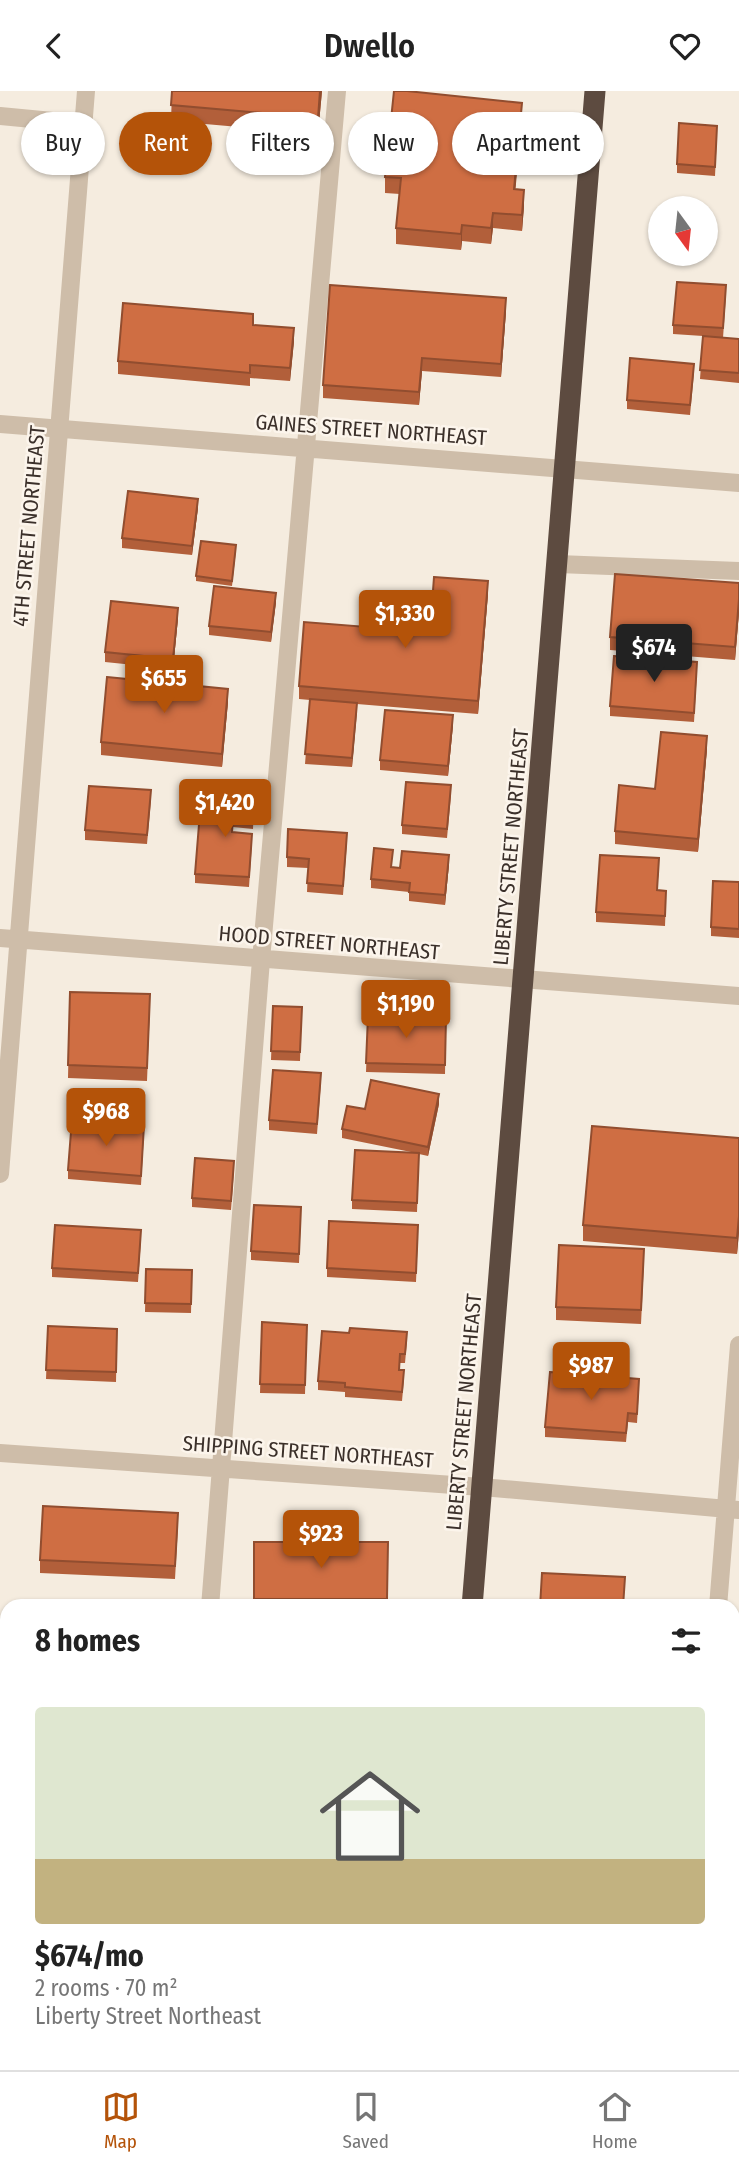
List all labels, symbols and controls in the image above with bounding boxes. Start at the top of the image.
icon: back [35,27,73,65]
text: Dwello [324,27,415,65]
icon: heart [666,27,704,65]
chip: Buy [21,112,105,175]
chip: Rent [119,112,212,175]
chip: Filters [226,112,334,175]
chip: New [348,112,438,175]
chip: Apartment [452,112,604,175]
north arrow [648,196,718,266]
map controls [648,196,718,266]
street label: GAINES STREET NORTHEAST [254,409,488,451]
street label: 4TH STREET NORTHEAST [7,424,51,628]
pin: $1,330 [348,591,462,650]
text: $1,330 [375,599,435,627]
pin: $674 [613,625,695,684]
text: $674 [632,633,676,661]
pin: $655 [123,655,205,715]
text: $655 [141,664,187,692]
street label: LIBERTY STREET NORTHEAST [488,727,534,967]
pin: $1,420 [168,779,282,839]
text: $1,420 [195,788,255,816]
street label: HOOD STREET NORTHEAST [217,920,441,966]
pin: $1,190 [349,981,463,1040]
text: $1,190 [377,989,435,1017]
pin: $968 [65,1089,147,1148]
text: $968 [82,1097,130,1125]
street label: LIBERTY STREET NORTHEAST [441,1292,487,1532]
pin: $987 [550,1343,632,1402]
text: $987 [569,1351,613,1379]
street label: SHIPPING STREET NORTHEAST [182,1430,435,1474]
pin: $923 [280,1511,362,1570]
text: $923 [299,1519,343,1547]
icon: filters [667,1622,705,1660]
text: 8 homes [35,1623,140,1659]
icon: home [307,1753,433,1879]
text: $674/mo [35,1938,144,1974]
text: 2 rooms · 70 m² [35,1974,178,2002]
text: Liberty Street Northeast [35,2002,261,2030]
tab: Map [102,2088,140,2153]
tab: Saved [343,2088,389,2153]
tab: Home [592,2088,637,2153]

